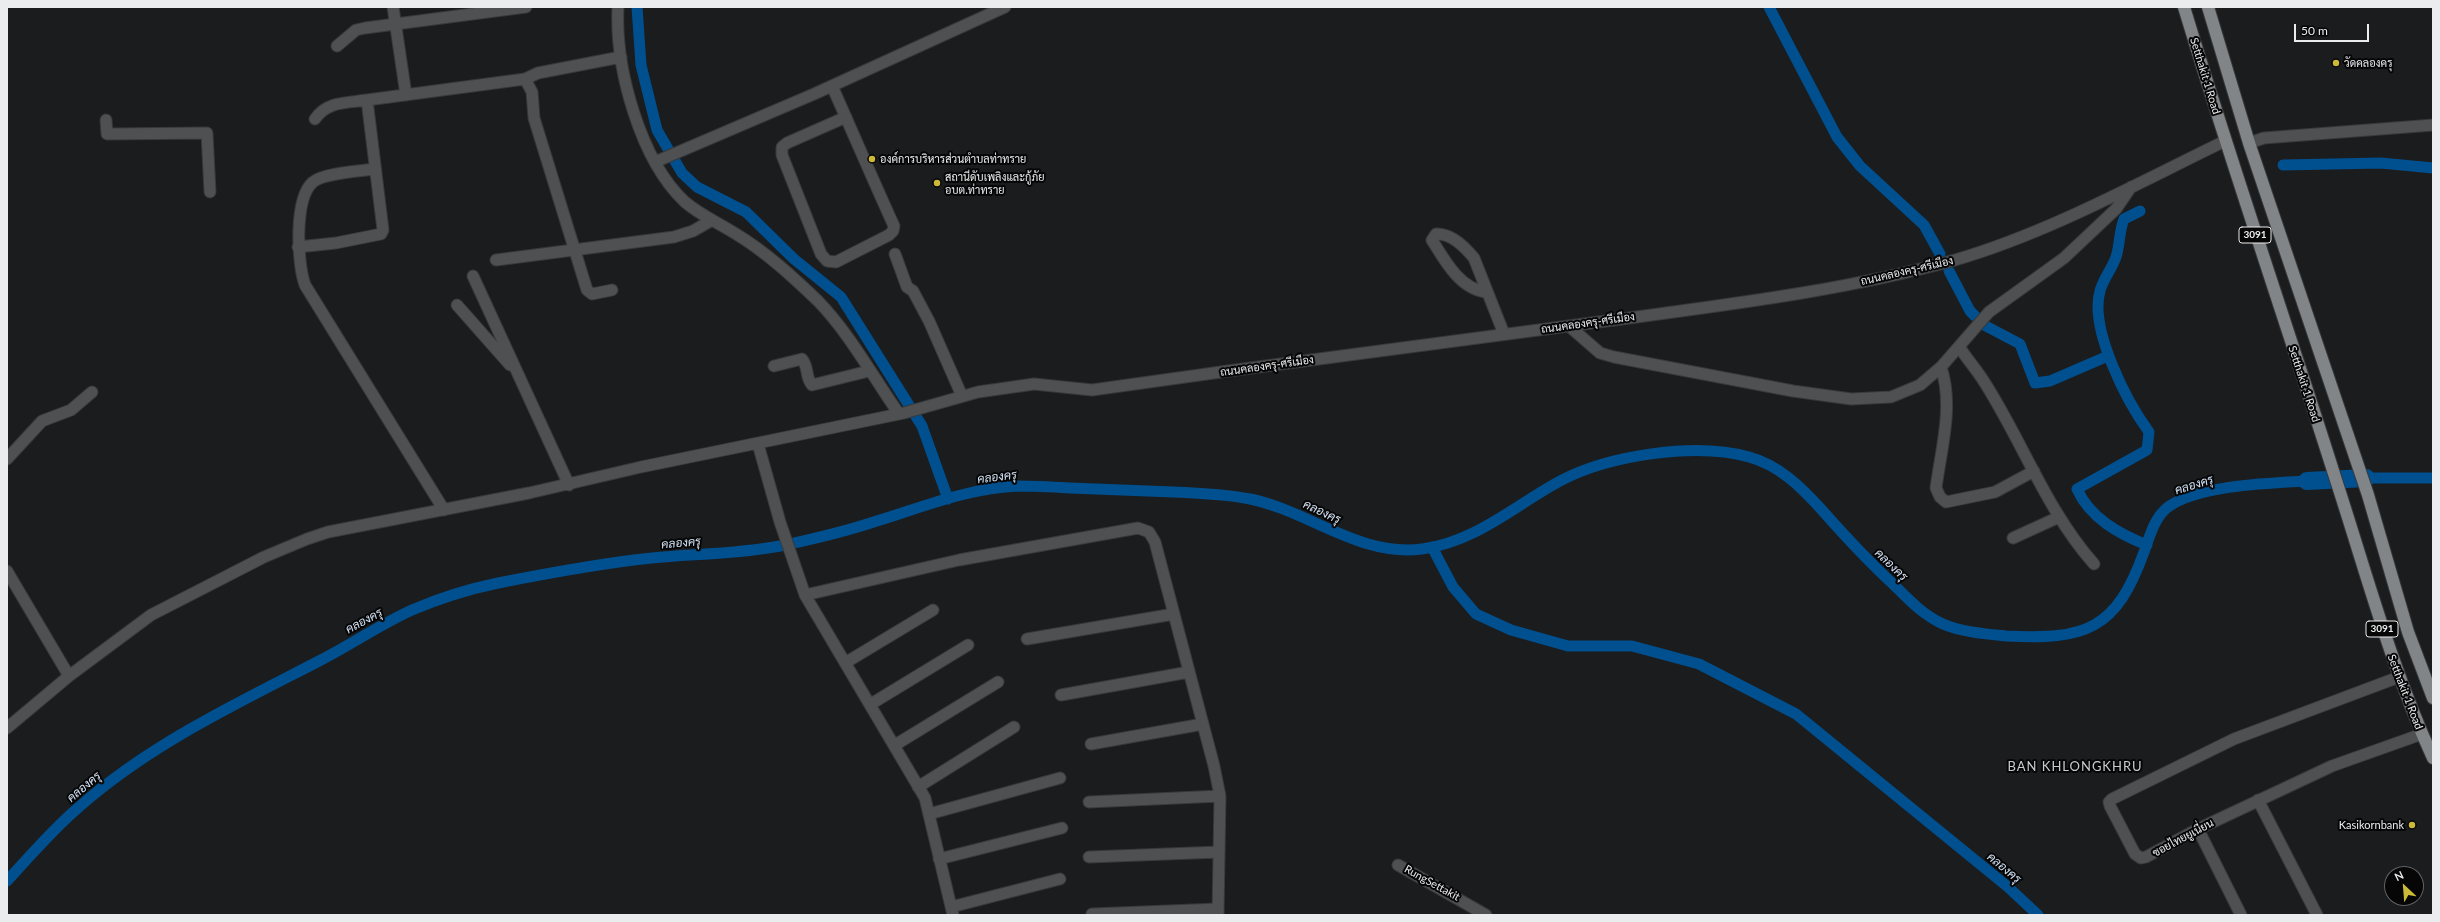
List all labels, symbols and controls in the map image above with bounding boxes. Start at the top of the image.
scale bar [2296,16,2371,42]
text: 50 m [2301,23,2328,38]
street label: Setthakit 1 Road [2187,36,2223,116]
place label: วัดคลองครุ [2344,56,2393,70]
marker: วัดคลองครุ [2331,58,2341,68]
place label: องค์การบริหารส่วนตำบลท่าทราย [880,152,1026,166]
marker: องค์การบริหารส่วนตำบลท่าทราย [867,154,877,164]
place label: สถานีดับเพลิงและกู้ภัย อบต.ท่าทราย [945,170,1044,196]
marker: สถานีดับเพลิงและกู้ภัย อบต.ท่าทราย [932,178,942,188]
road number: 3091 [2239,227,2271,243]
street label: ถนนคลองครุ-ศรีเมือง [1859,254,1955,288]
street label: ถนนคลองครุ-ศรีเมือง [1540,310,1636,336]
street label: Setthakit 1 Road [2285,344,2323,424]
street label: ถนนคลองครุ-ศรีเมือง [1219,353,1315,379]
water label: คลองครุ [976,467,1018,487]
water label: คลองครุ [2173,472,2215,498]
water label: คลองครุ [1301,497,1343,527]
water label: คลองครุ [661,534,701,552]
water label: คลองครุ [1872,546,1910,584]
water label: คลองครุ [343,605,385,637]
road number: 3091 [2366,621,2398,637]
street label: Setthakit 1 Road [2385,653,2425,731]
district label: BAN KHLONGKHRU [2007,759,2143,775]
water label: คลองครุ [64,769,104,805]
street label: ซอยไทยยูเนี่ยน [2150,816,2216,860]
place label: Kasikornbank [2339,818,2404,832]
marker: Kasikornbank [2407,820,2417,830]
water label: คลองครุ [1984,850,2024,886]
street label: RungSettakit [1402,862,1462,904]
north arrow [2384,866,2424,906]
text: N [2392,868,2406,883]

